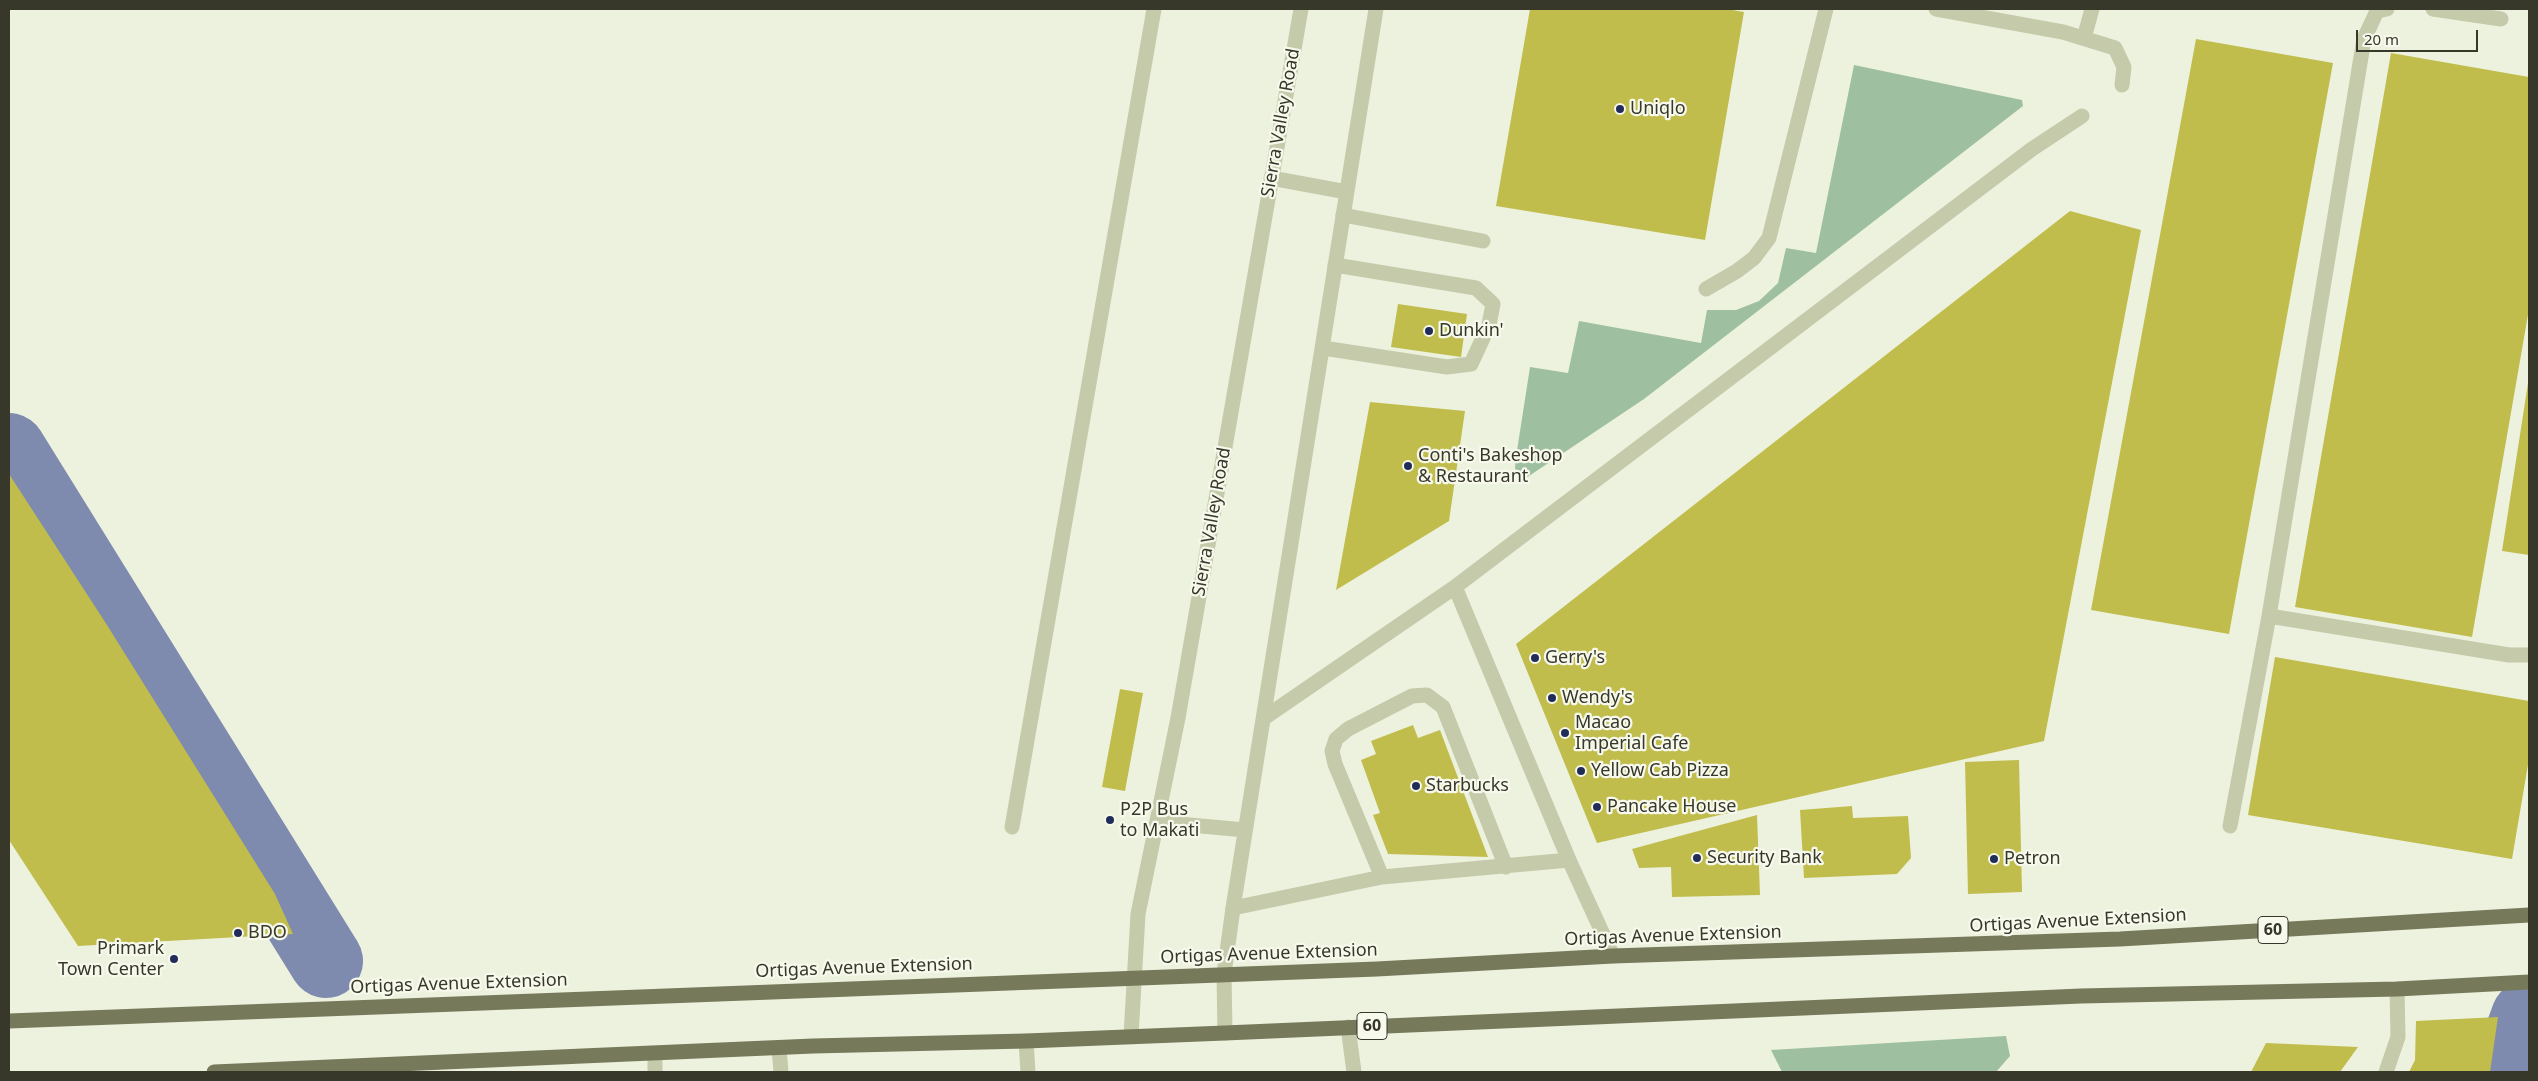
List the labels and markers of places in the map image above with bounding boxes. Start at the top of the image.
place label: Uniqlo [1630,98,1686,120]
marker: Uniqlo [1614,103,1626,115]
place label: Dunkin' [1439,320,1504,342]
marker: Dunkin' [1423,325,1435,337]
place label: Conti's Bakeshop & Restaurant [1418,445,1563,488]
marker: Conti's Bakeshop & Restaurant [1402,460,1414,472]
place label: Gerry's [1545,647,1605,669]
marker: Gerry's [1529,652,1541,664]
place label: Wendy's [1562,687,1633,709]
marker: Wendy's [1546,692,1558,704]
place label: Macao Imperial Cafe [1575,712,1688,754]
marker: Macao Imperial Cafe [1559,727,1571,739]
place label: Yellow Cab Pizza [1591,760,1729,782]
marker: Yellow Cab Pizza [1575,765,1587,777]
place label: Starbucks [1426,775,1509,797]
marker: Starbucks [1410,780,1422,792]
place label: Pancake House [1607,796,1736,818]
place label: P2P Bus to Makati [1120,799,1199,842]
marker: Pancake House [1591,801,1603,813]
marker: P2P Bus to Makati [1104,814,1116,826]
place label: Security Bank [1707,847,1822,869]
place label: Petron [2004,848,2061,870]
marker: Security Bank [1691,852,1703,864]
marker: Petron [1988,853,2000,865]
place label: BDO [248,922,287,944]
marker: BDO [232,927,244,939]
place label: Primark Town Center [58,938,164,981]
marker: Primark Town Center [168,953,180,965]

